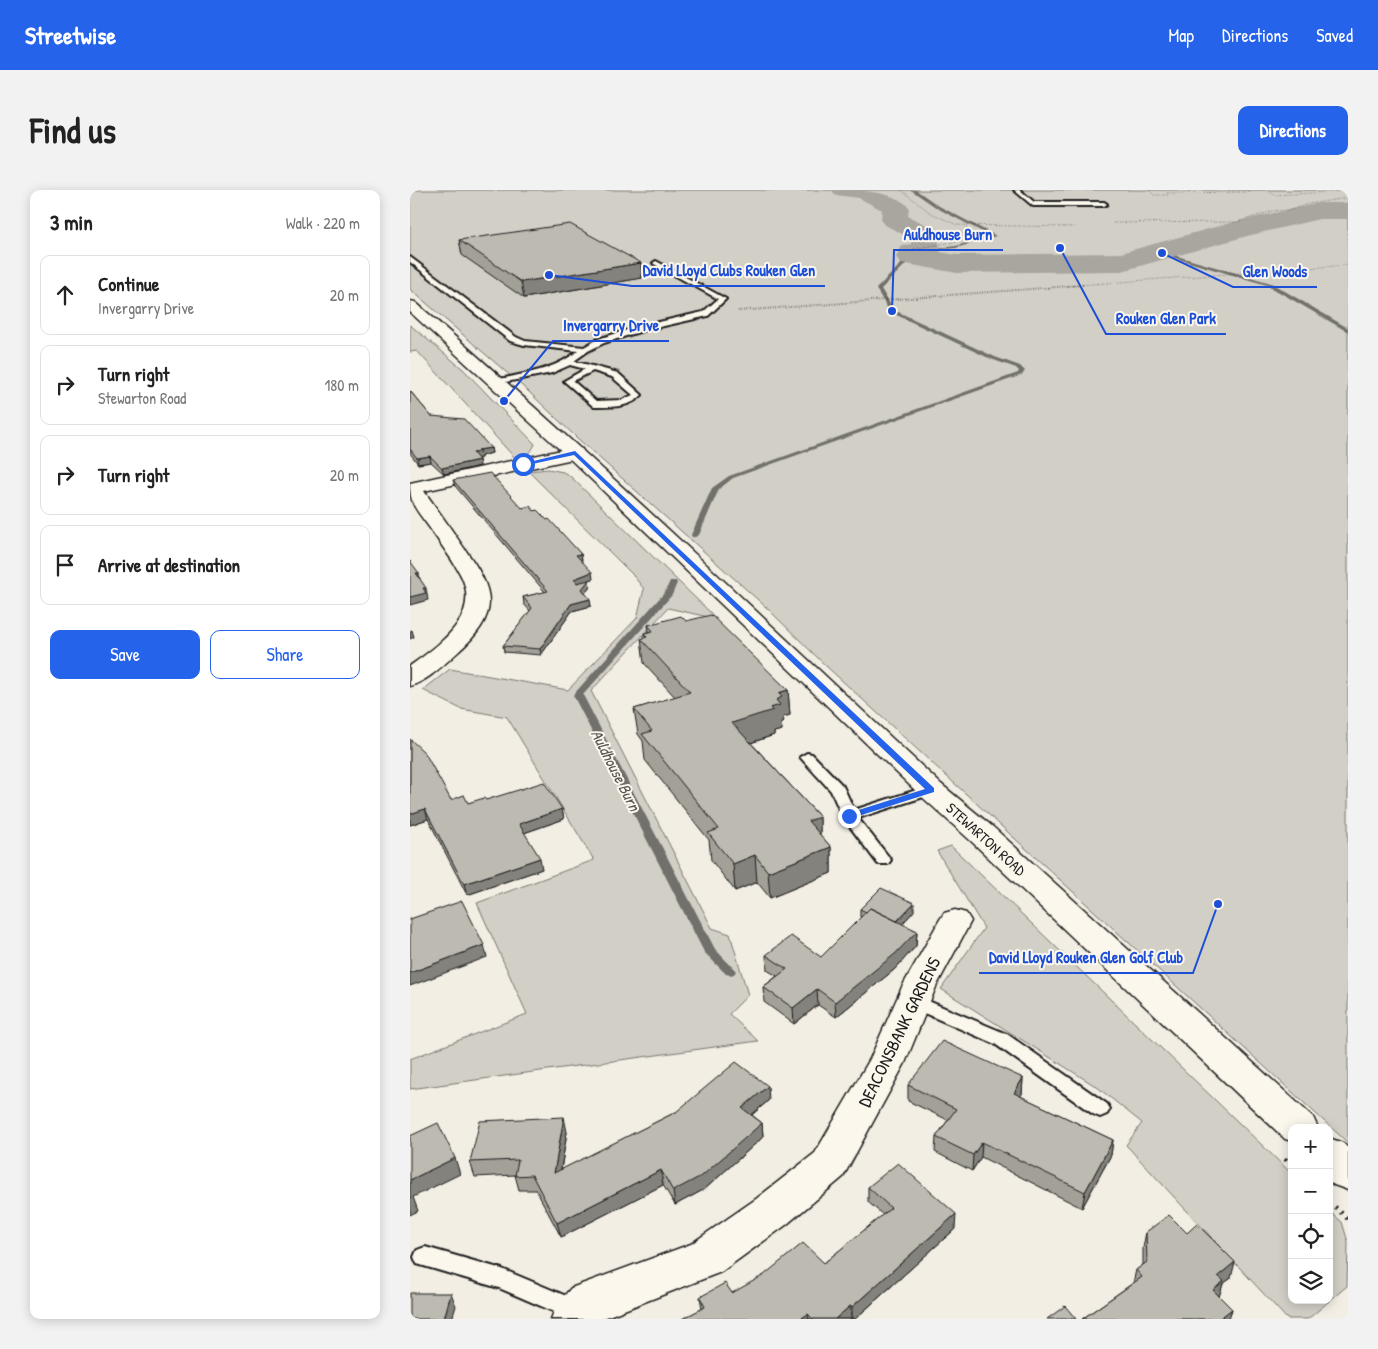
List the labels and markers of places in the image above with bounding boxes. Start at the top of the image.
callout: Auldhouse Burn [894,219,1003,250]
callout: David Lloyd Clubs Rouken Glen [632,255,825,286]
callout: Glen Woods [1233,256,1317,287]
callout: Rouken Glen Park [1106,303,1226,334]
callout: Invergarry Drive [553,310,669,341]
callout: David Lloyd Rouken Glen Golf Club [979,942,1193,973]

